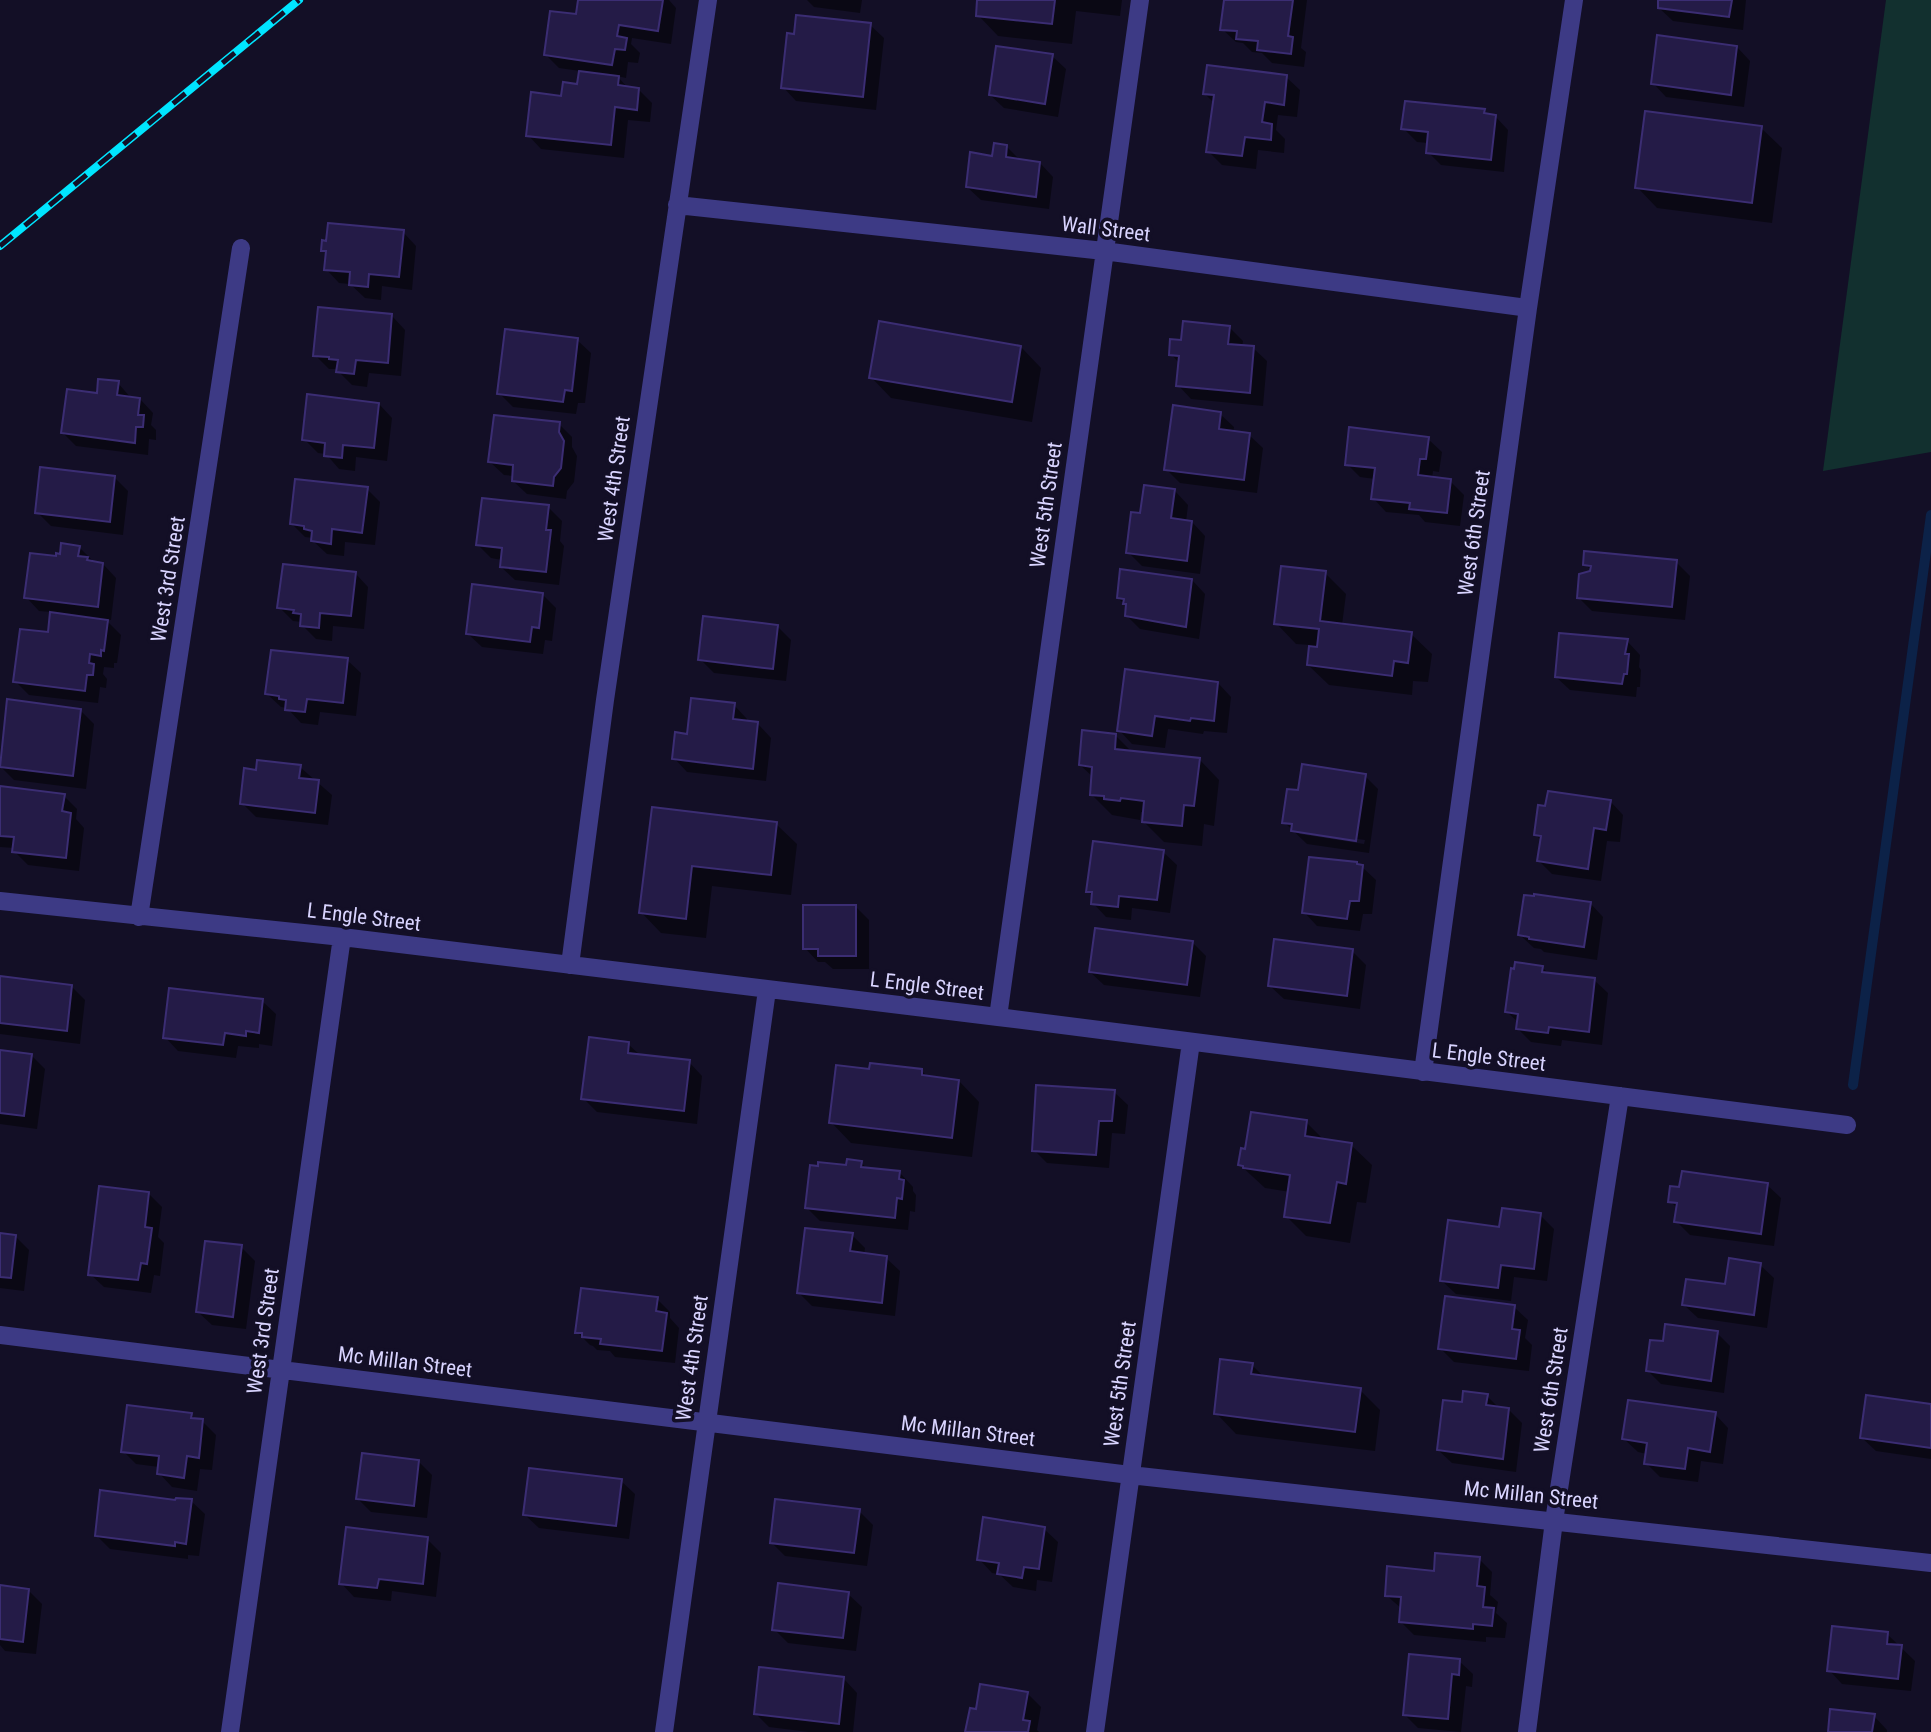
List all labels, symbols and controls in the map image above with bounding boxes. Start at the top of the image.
street label: Wall Street [1060,212,1152,246]
street label: West 4th Street [593,415,635,543]
street label: West 5th Street [1025,441,1067,569]
street label: West 6th Street [1453,469,1495,597]
street label: West 3rd Street [146,514,190,644]
street label: L Engle Street [306,898,422,936]
street label: L Engle Street [869,967,985,1005]
street label: L Engle Street [1431,1038,1547,1076]
street label: West 3rd Street [242,1266,284,1396]
street label: West 4th Street [671,1294,713,1422]
street label: West 5th Street [1099,1320,1141,1448]
street label: West 6th Street [1529,1325,1573,1455]
street label: Mc Millan Street [337,1342,473,1382]
street label: Mc Millan Street [900,1411,1036,1451]
street label: Mc Millan Street [1463,1476,1599,1514]

